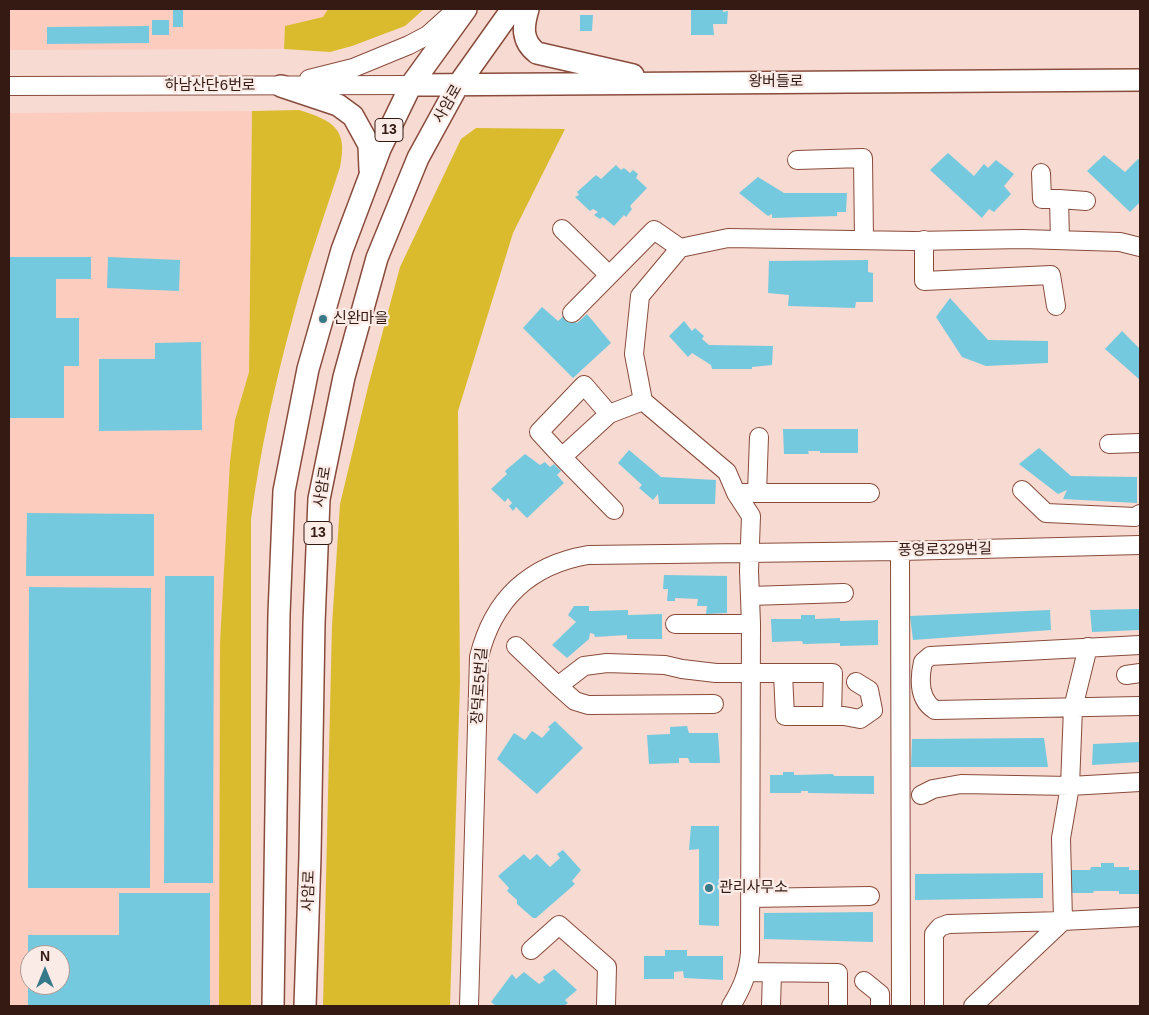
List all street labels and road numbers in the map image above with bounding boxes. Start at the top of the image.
street label: 왕버들로 [748,73,804,91]
street label: 하남산단6번로 [164,77,256,95]
street label: 사암로 [430,82,466,126]
road number: 13 [375,118,403,142]
street label: 사암로 [311,465,335,509]
road number: 13 [304,522,332,544]
street label: 풍영로329번길 [898,540,992,560]
street label: 장덕로5번길 [468,647,492,725]
street label: 사암로 [299,870,319,912]

